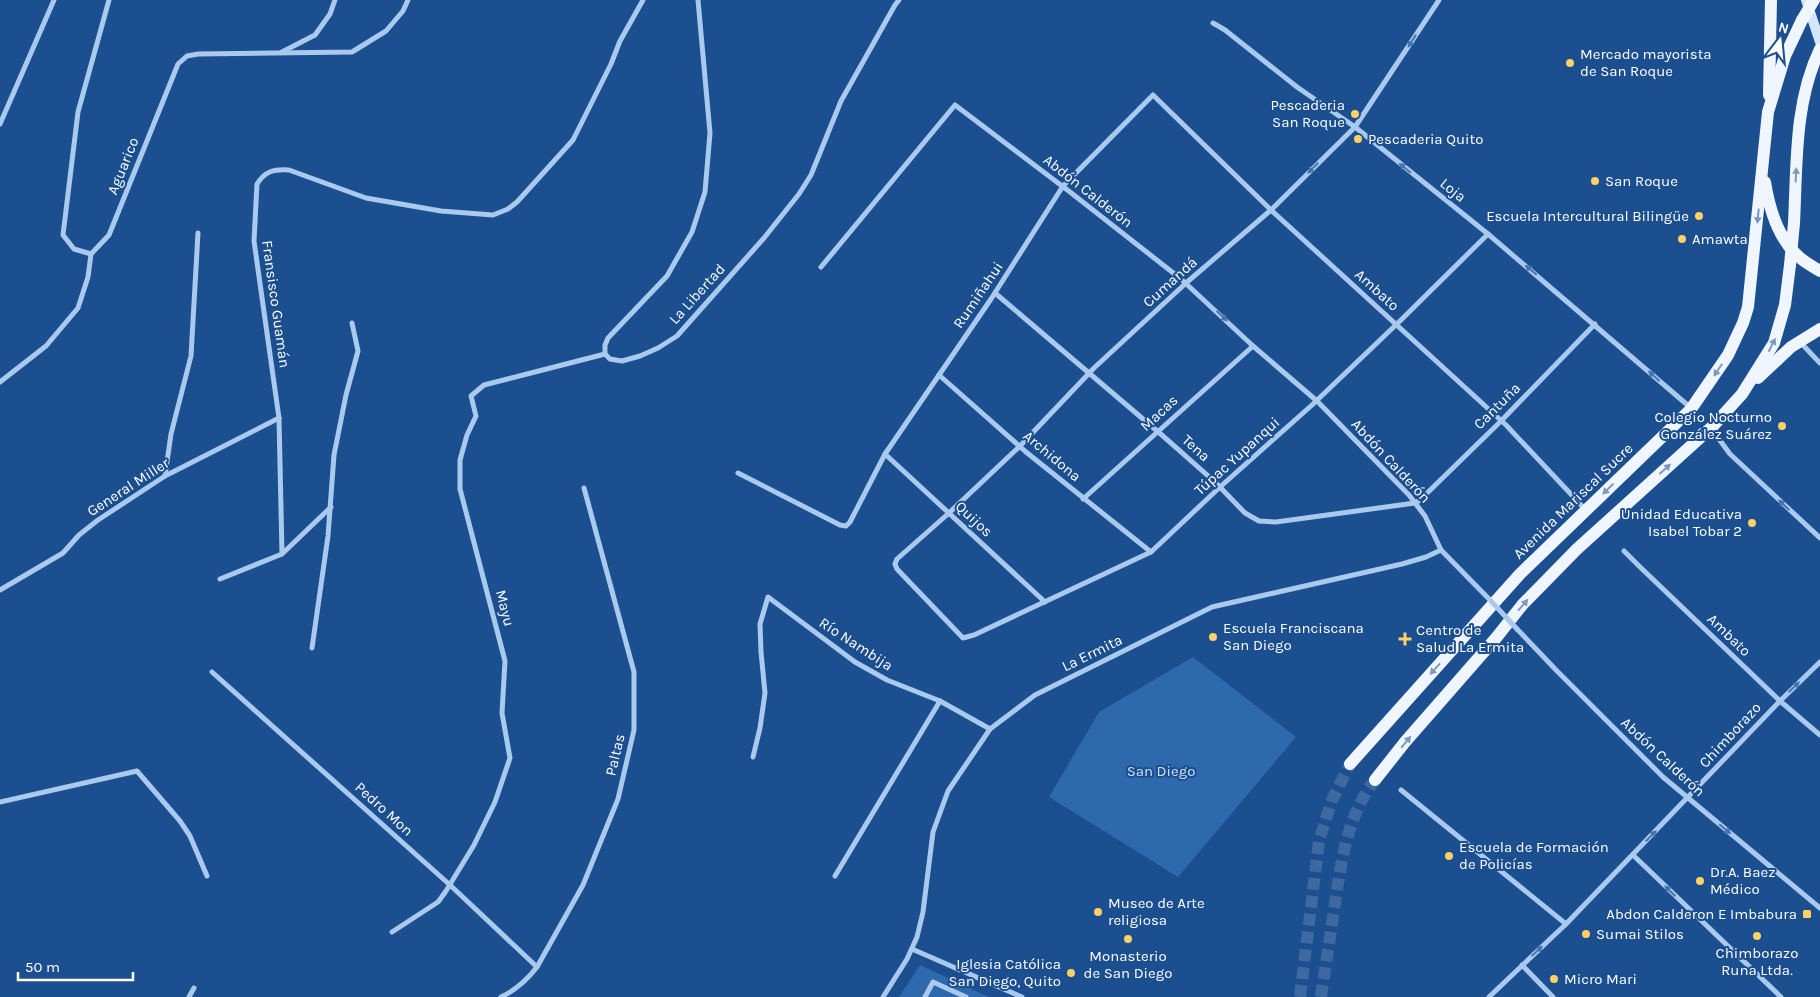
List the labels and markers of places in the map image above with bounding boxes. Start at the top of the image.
place label: Mercado mayorista de San Roque [1580,45,1712,80]
marker: Mercado mayorista de San Roque [1564,57,1576,69]
place label: Pescaderia San Roque [1270,96,1345,131]
marker: Pescaderia San Roque [1349,108,1361,120]
place label: Pescaderia Quito [1368,130,1483,148]
marker: Pescaderia Quito [1352,133,1364,145]
place label: San Roque [1605,172,1678,190]
marker: San Roque [1589,175,1601,187]
place label: Escuela Intercultural Bilingüe [1486,207,1689,225]
marker: Escuela Intercultural Bilingüe [1693,210,1705,222]
place label: Amawta [1692,230,1748,248]
marker: Amawta [1676,233,1688,245]
place label: Colegio Nocturno González Suárez [1654,408,1772,443]
marker: Colegio Nocturno González Suárez [1776,420,1788,432]
place label: Unidad Educativa Isabel Tobar 2 [1621,505,1742,540]
marker: Unidad Educativa Isabel Tobar 2 [1746,517,1758,529]
place label: Escuela Franciscana San Diego [1223,619,1364,654]
place label: Centro de Salud La Ermita [1416,621,1524,656]
marker: Escuela Franciscana San Diego [1207,631,1219,643]
marker: Centro de Salud La Ermita [1398,632,1412,646]
place label: Escuela de Formación de Policías [1459,838,1609,873]
marker: Escuela de Formación de Policías [1443,850,1455,862]
place label: Dr.A. Baez Médico [1710,863,1775,898]
marker: Dr.A. Baez Médico [1694,875,1706,887]
place label: Museo de Arte religiosa [1108,894,1205,929]
place label: Abdon Calderon E Imbabura [1606,905,1797,923]
marker: Museo de Arte religiosa [1092,906,1104,918]
marker: Abdon Calderon E Imbabura [1801,908,1813,920]
place label: Sumai Stilos [1596,925,1684,943]
marker: Sumai Stilos [1580,928,1592,940]
marker: Chimborazo Runa Ltda. [1751,930,1763,942]
marker: Monasterio de San Diego [1122,933,1134,945]
place label: Chimborazo Runa Ltda. [1716,944,1798,979]
place label: Monasterio de San Diego [1084,947,1172,982]
place label: Iglesia Católica San Diego, Quito [948,955,1061,990]
marker: Iglesia Católica San Diego, Quito [1065,967,1077,979]
place label: Micro Mari [1564,970,1637,988]
marker: Micro Mari [1548,973,1560,985]

